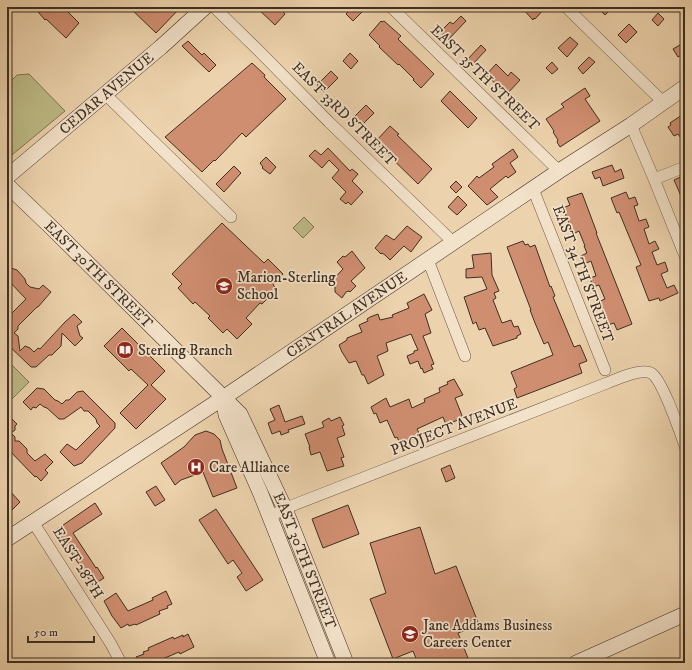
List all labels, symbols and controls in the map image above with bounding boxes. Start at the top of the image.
street label: EAST 35TH STREET [426,21,544,136]
street label: CEDAR AVENUE [55,48,158,139]
street label: EAST 33RD STREET [288,58,401,171]
street label: EAST 34TH STREET [548,203,618,346]
street label: EAST 30TH STREET [40,216,158,333]
street label: CENTRAL AVENUE [282,267,411,362]
place label: Marion-Sterling School [237,268,336,304]
school or university icon: Marion-Sterling School [214,276,234,296]
library icon: Sterling Branch [115,340,135,360]
place label: Sterling Branch [138,341,233,360]
street label: PROJECT AVENUE [388,394,520,460]
hospital icon: Care Alliance [186,457,206,477]
place label: Care Alliance [209,458,290,477]
street label: EAST 30TH STREET [269,489,341,632]
street label: EAST 28TH [48,523,108,603]
place label: Jane Addams Business Careers Center [421,616,552,652]
scale bar [28,618,94,644]
school or university icon: Jane Addams Business Careers Center [400,624,420,644]
text: 50 m [34,625,58,640]

